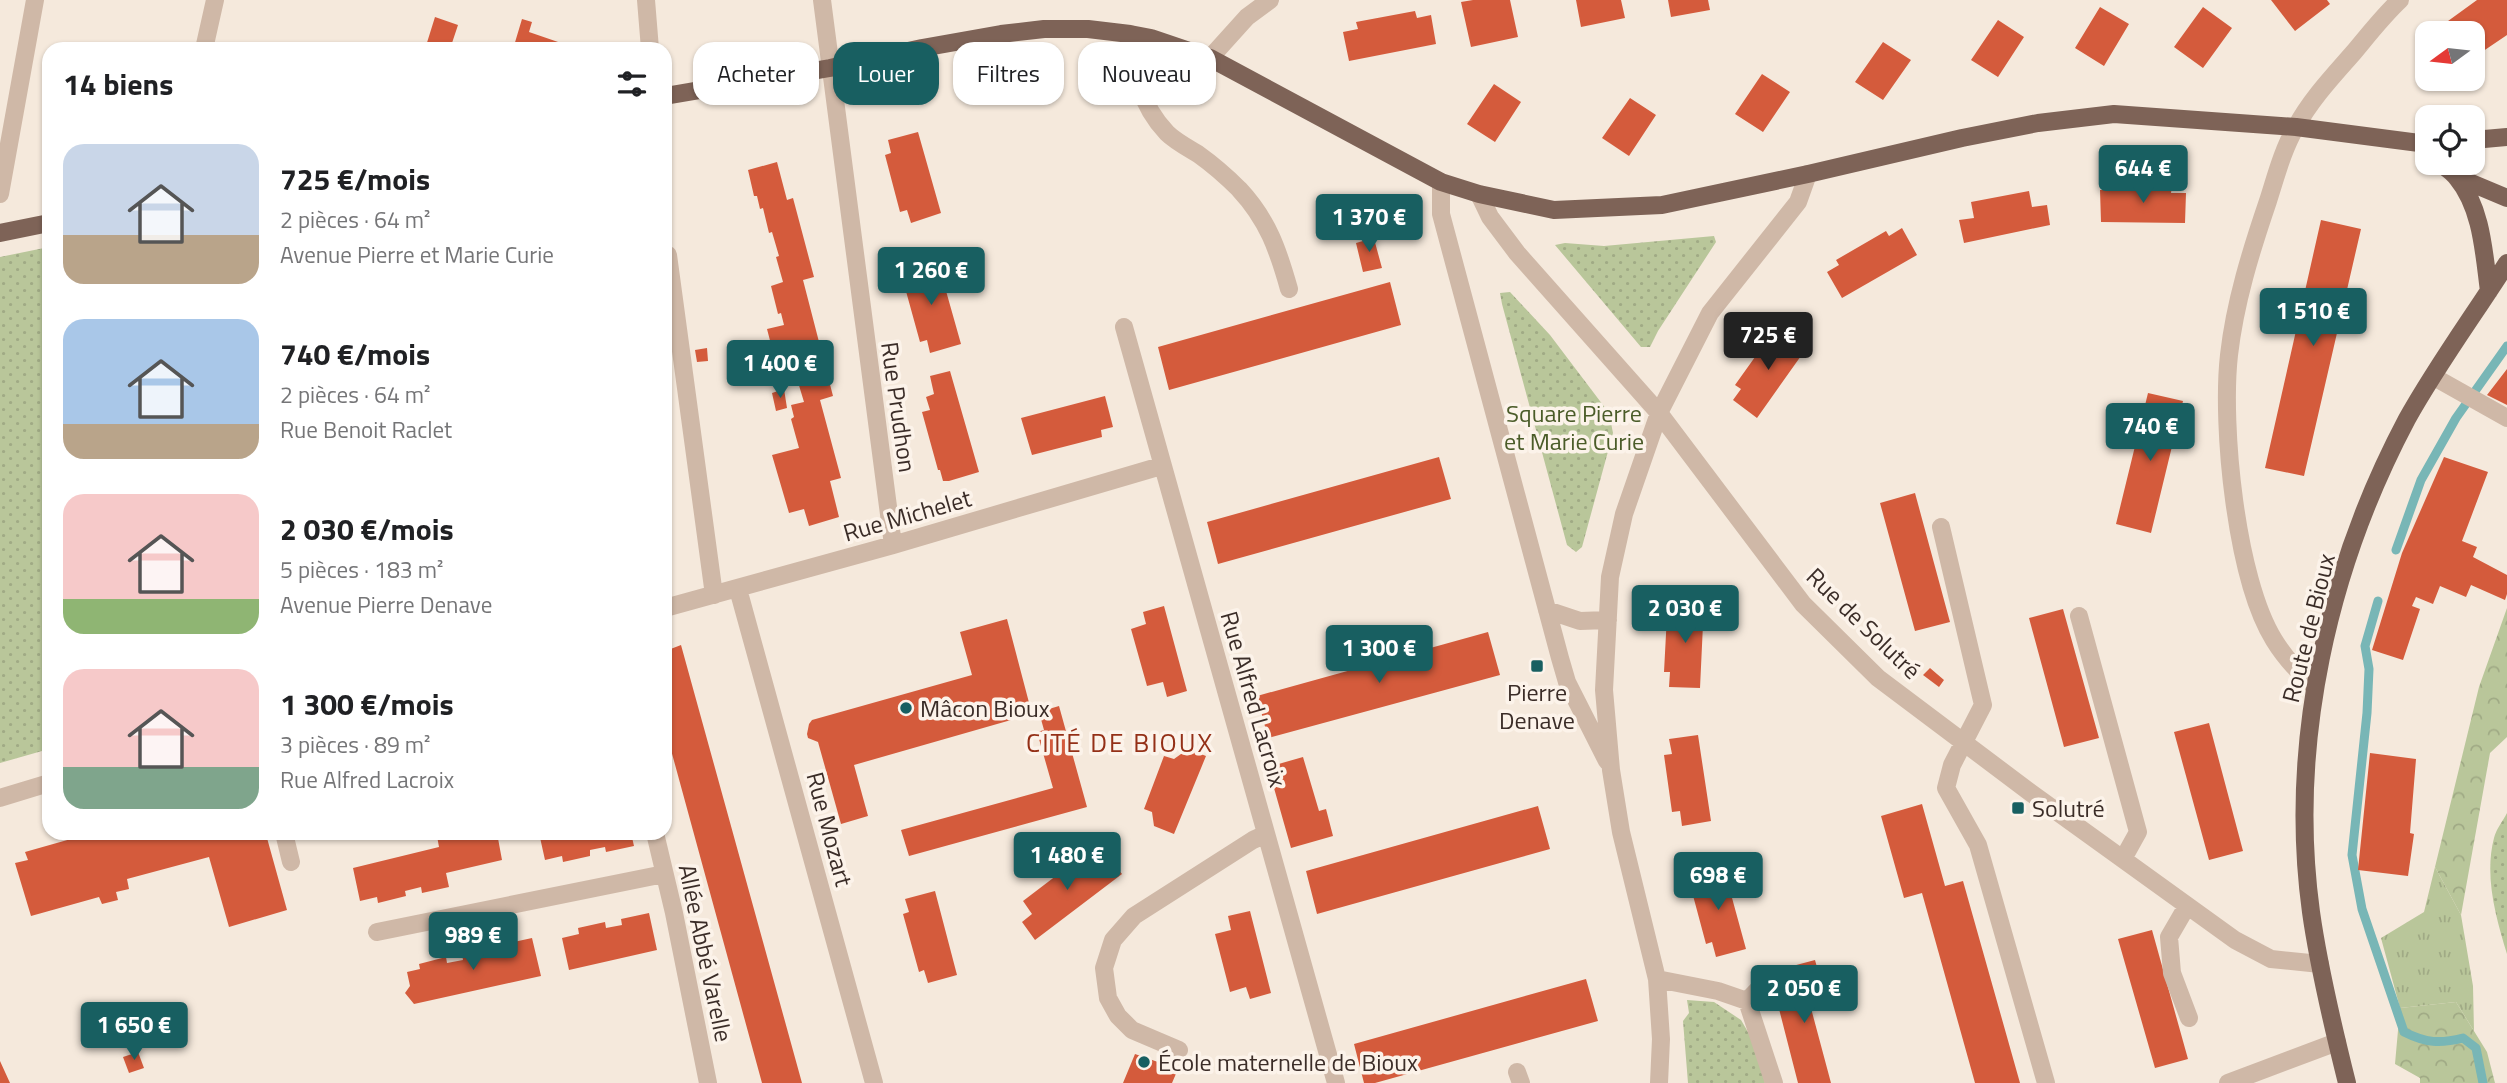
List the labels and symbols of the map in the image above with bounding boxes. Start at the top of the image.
north arrow [2415,21,2485,91]
pin: 644 € [2094,146,2192,205]
pin: 1 370 € [1304,194,1434,254]
pin: 1 260 € [866,247,996,307]
pin: 1 510 € [2248,288,2378,348]
pin: 725 € [1719,312,1817,372]
street label: Rue Prudhon [872,339,926,475]
pin: 1 400 € [715,340,845,400]
park label: Square Pierre et Marie Curie [1504,395,1644,459]
pin: 740 € [2101,404,2199,463]
street label: Rue Michelet [839,479,976,550]
street label: Route de Bioux [2272,550,2344,706]
street label: Rue de Solutré [1798,559,1930,687]
pin: 2 030 € [1620,586,1750,645]
street label: Rue Alfred Lacroix [1212,607,1296,791]
pin: 1 300 € [1314,626,1444,685]
marker: Pierre Denave [1529,658,1545,674]
place label: Pierre Denave [1499,674,1575,738]
place label: Mâcon Bioux [920,690,1050,726]
marker: Mâcon Bioux [898,700,914,716]
district label: CITÉ DE BIOUX [1026,723,1214,762]
street label: Rue Mozart [797,768,863,891]
place label: Solutré [2032,790,2105,826]
marker: Solutré [2010,800,2026,816]
pin: 1 480 € [1002,832,1132,892]
pin: 698 € [1669,852,1767,912]
street label: Allée Abbé Varelle [670,861,742,1045]
pin: 989 € [424,912,522,972]
pin: 2 050 € [1739,965,1869,1025]
pin: 1 650 € [69,1002,199,1062]
place label: École maternelle de Bioux [1158,1044,1418,1080]
marker: École maternelle de Bioux [1136,1054,1152,1070]

